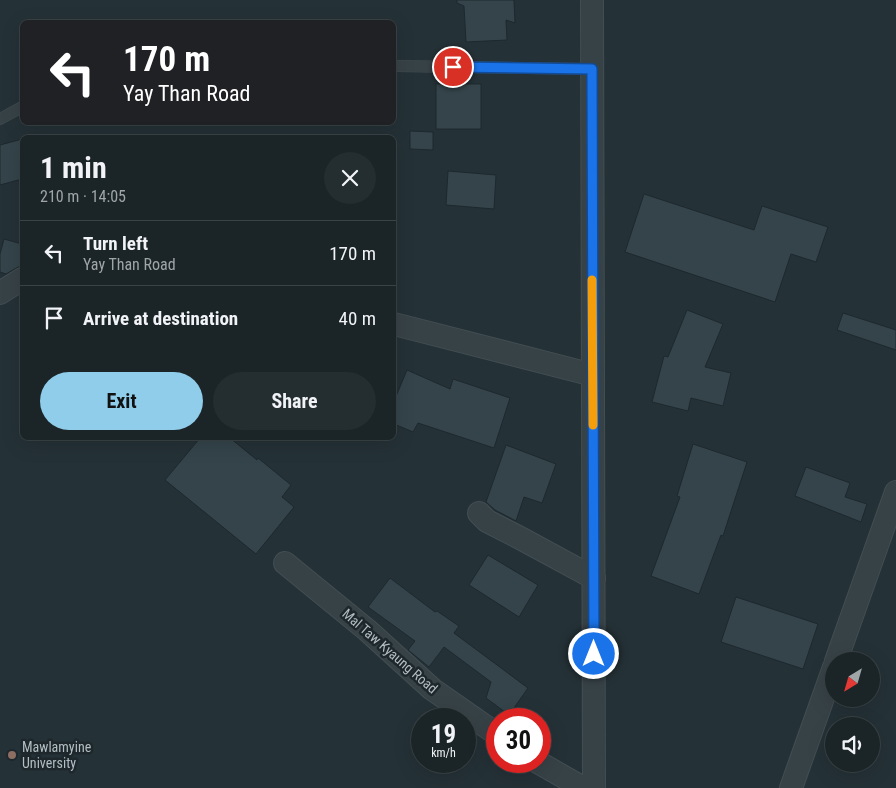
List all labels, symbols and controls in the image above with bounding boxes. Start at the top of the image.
text: 170 m [123,39,210,80]
icon: left [40,40,105,105]
pin [432,46,474,88]
icon: arrive [439,53,467,81]
text: Yay Than Road [123,81,250,106]
text: 1 min [40,150,107,185]
button: close [324,152,376,204]
text: 210 m · 14:05 [40,187,126,206]
text: Turn left [83,232,148,255]
icon: left [40,239,68,267]
text: 170 m [329,242,376,265]
text: Yay Than Road [83,255,176,274]
icon: arrive [40,304,68,332]
text: Arrive at destination [83,307,238,330]
text: 40 m [339,307,376,330]
button: Exit [40,372,203,430]
button: Share [213,372,376,430]
street label: Mal Taw Kyaung Road [339,605,441,697]
position arrow [567,627,619,679]
north arrow [825,652,880,708]
map controls [825,652,880,772]
speed limit sign: 30 [486,708,551,773]
button: sound [825,717,880,772]
text: 19 [431,720,456,749]
place label: Mawlamyine University [22,739,92,771]
text: km/h [431,746,456,760]
marker: Mawlamyine University [6,749,18,761]

